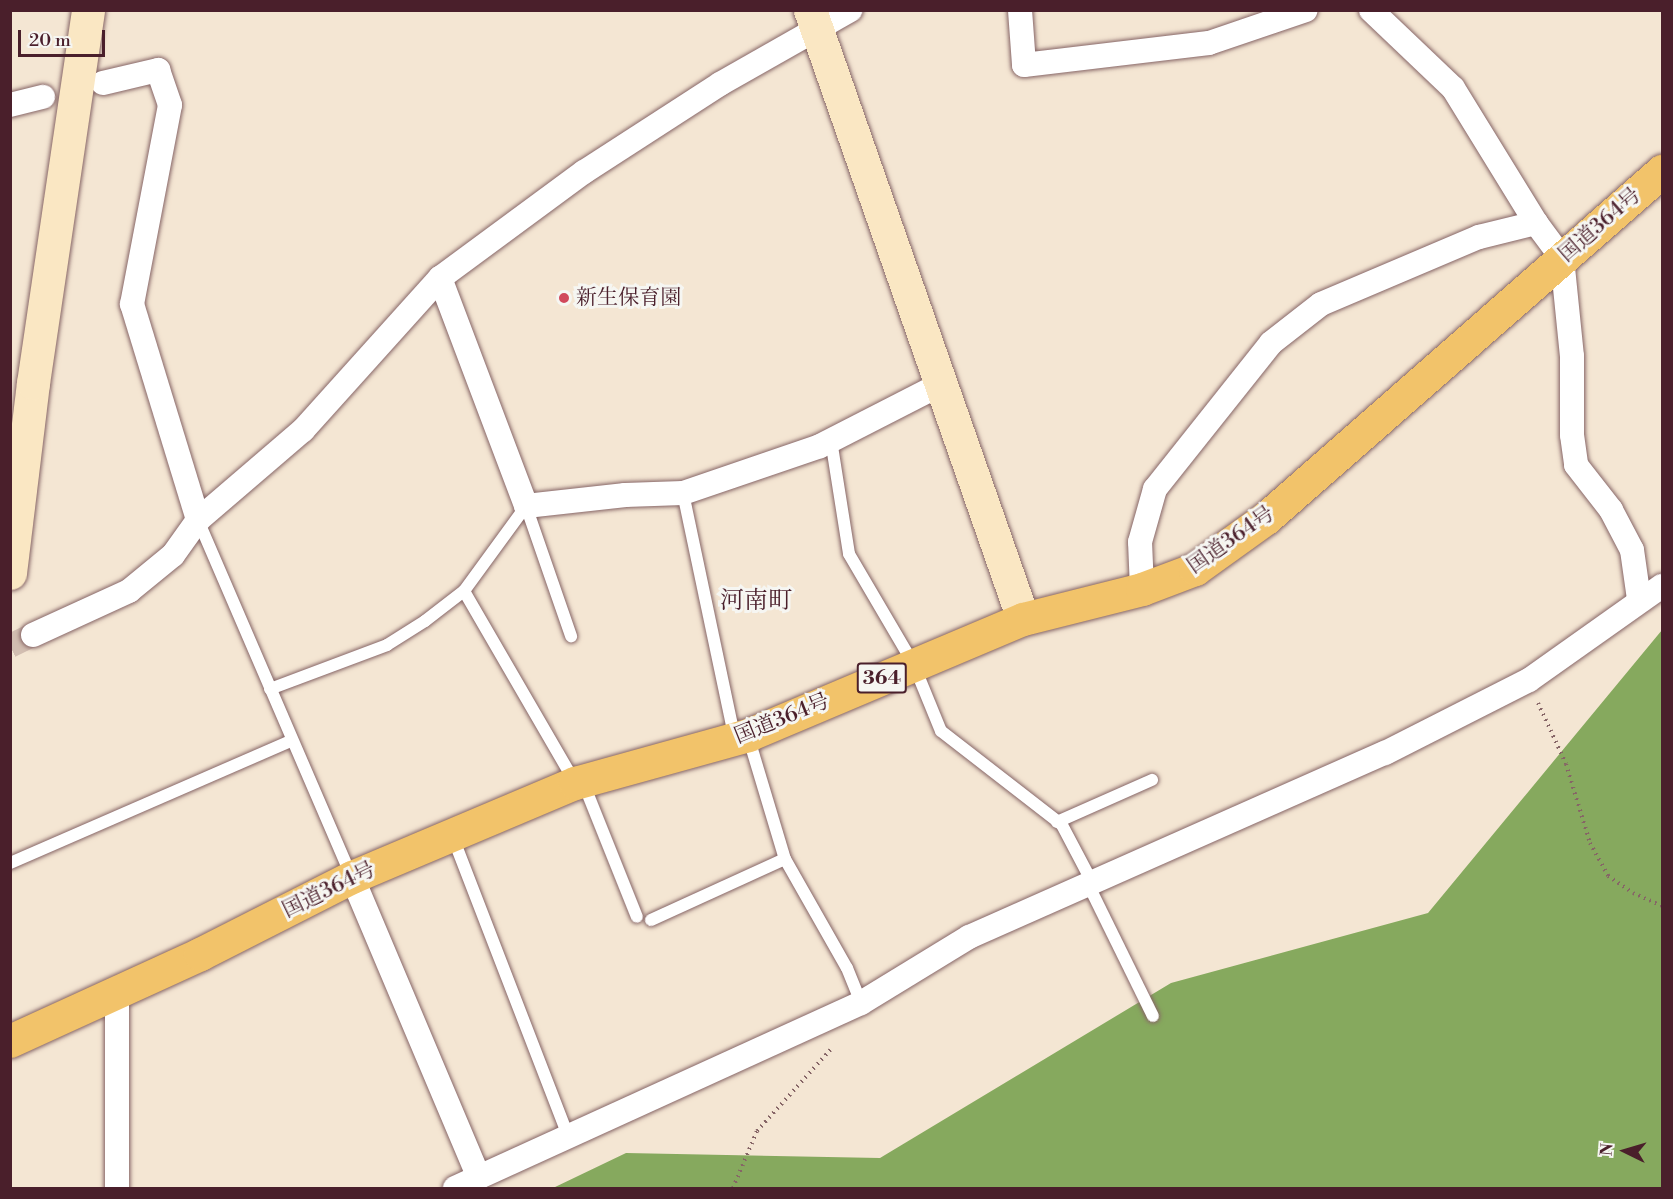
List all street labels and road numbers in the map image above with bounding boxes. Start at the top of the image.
street label: 国道364号 [1554,183,1646,267]
street label: 国道364号 [1183,501,1279,579]
road number: 364 [856,661,908,695]
street label: 国道364号 [731,689,833,749]
street label: 国道364号 [278,857,380,923]

